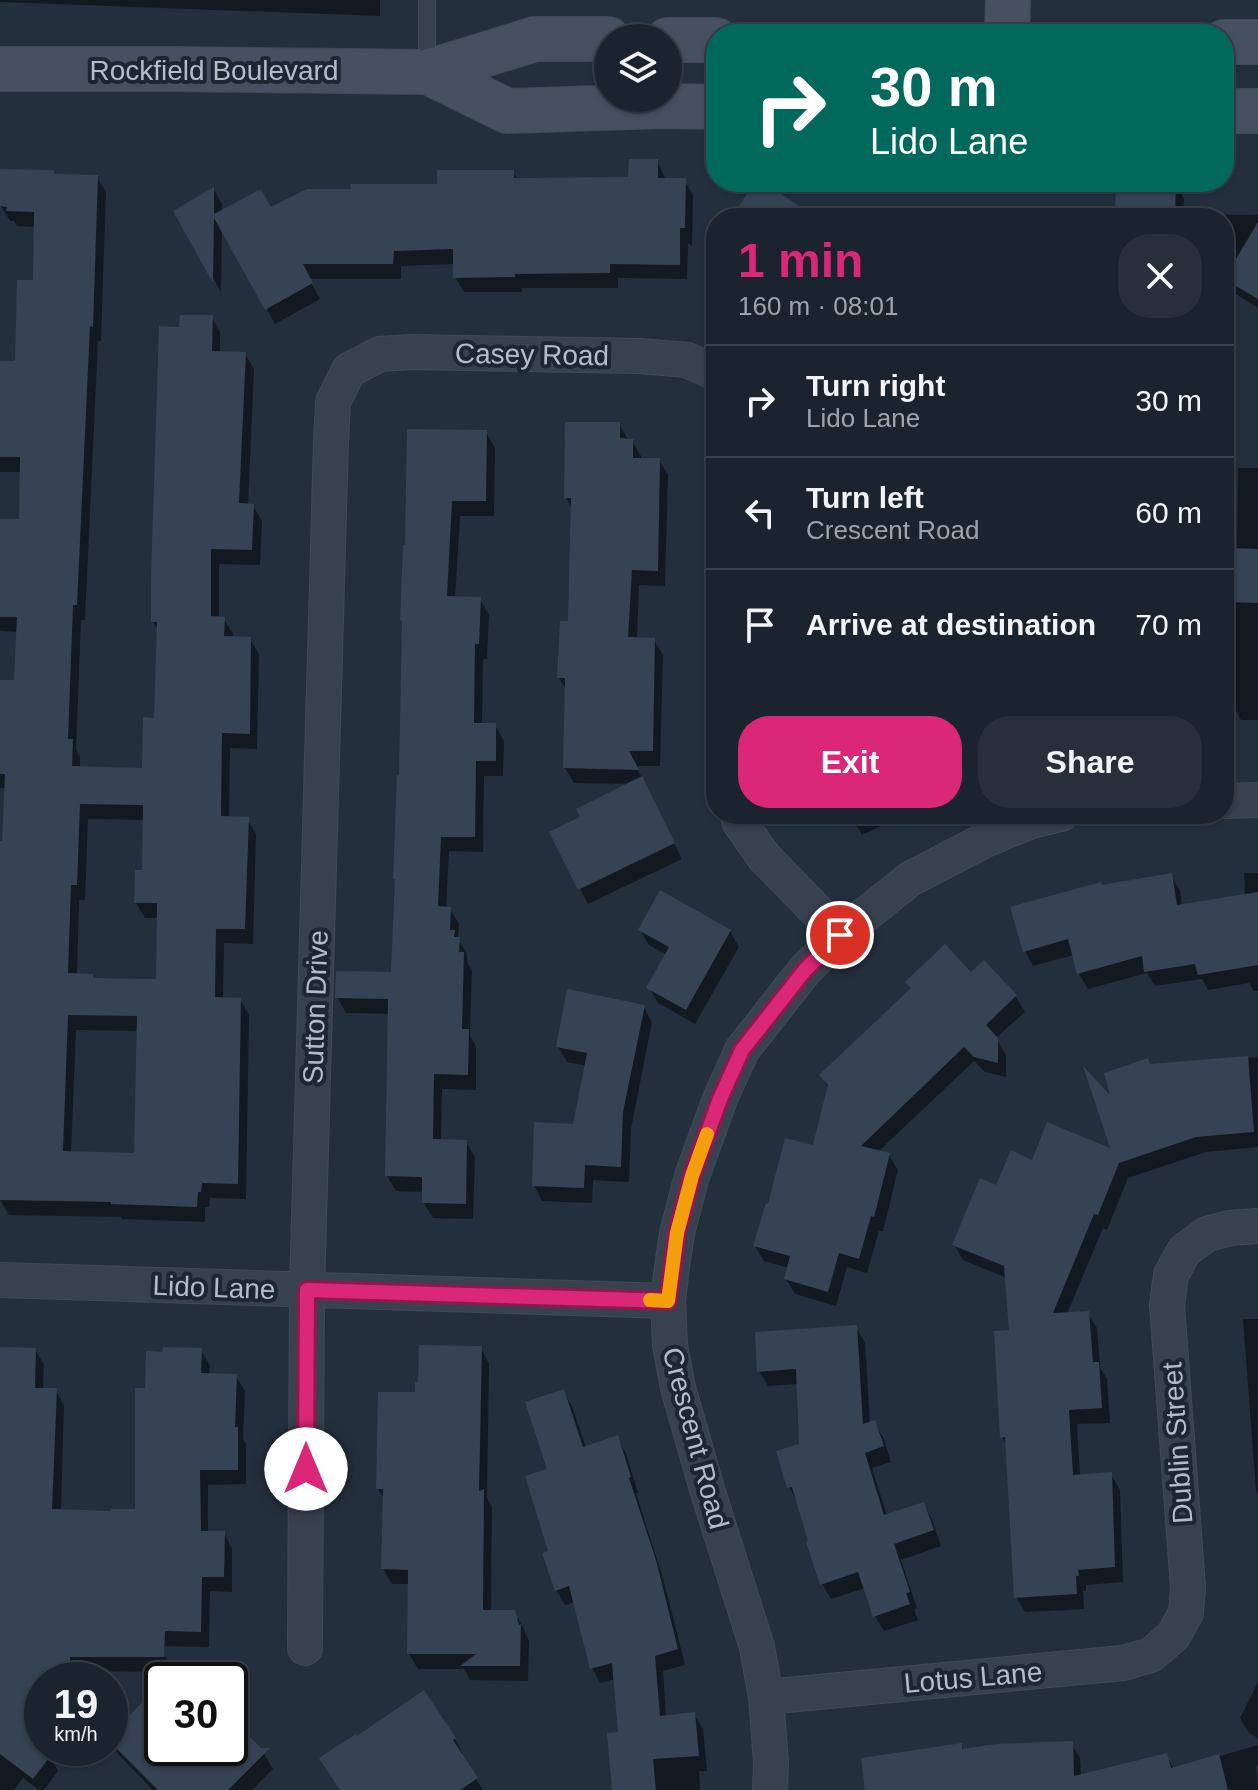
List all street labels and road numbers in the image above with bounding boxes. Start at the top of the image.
street label: Rockfield Boulevard [89,55,339,86]
street label: Casey Road [455,338,609,371]
street label: Sutton Drive [297,929,334,1085]
street label: Lido Lane [152,1270,276,1305]
street label: Crescent Road [656,1344,735,1532]
street label: Dublin Street [1156,1361,1199,1525]
street label: Lotus Lane [903,1656,1043,1699]

